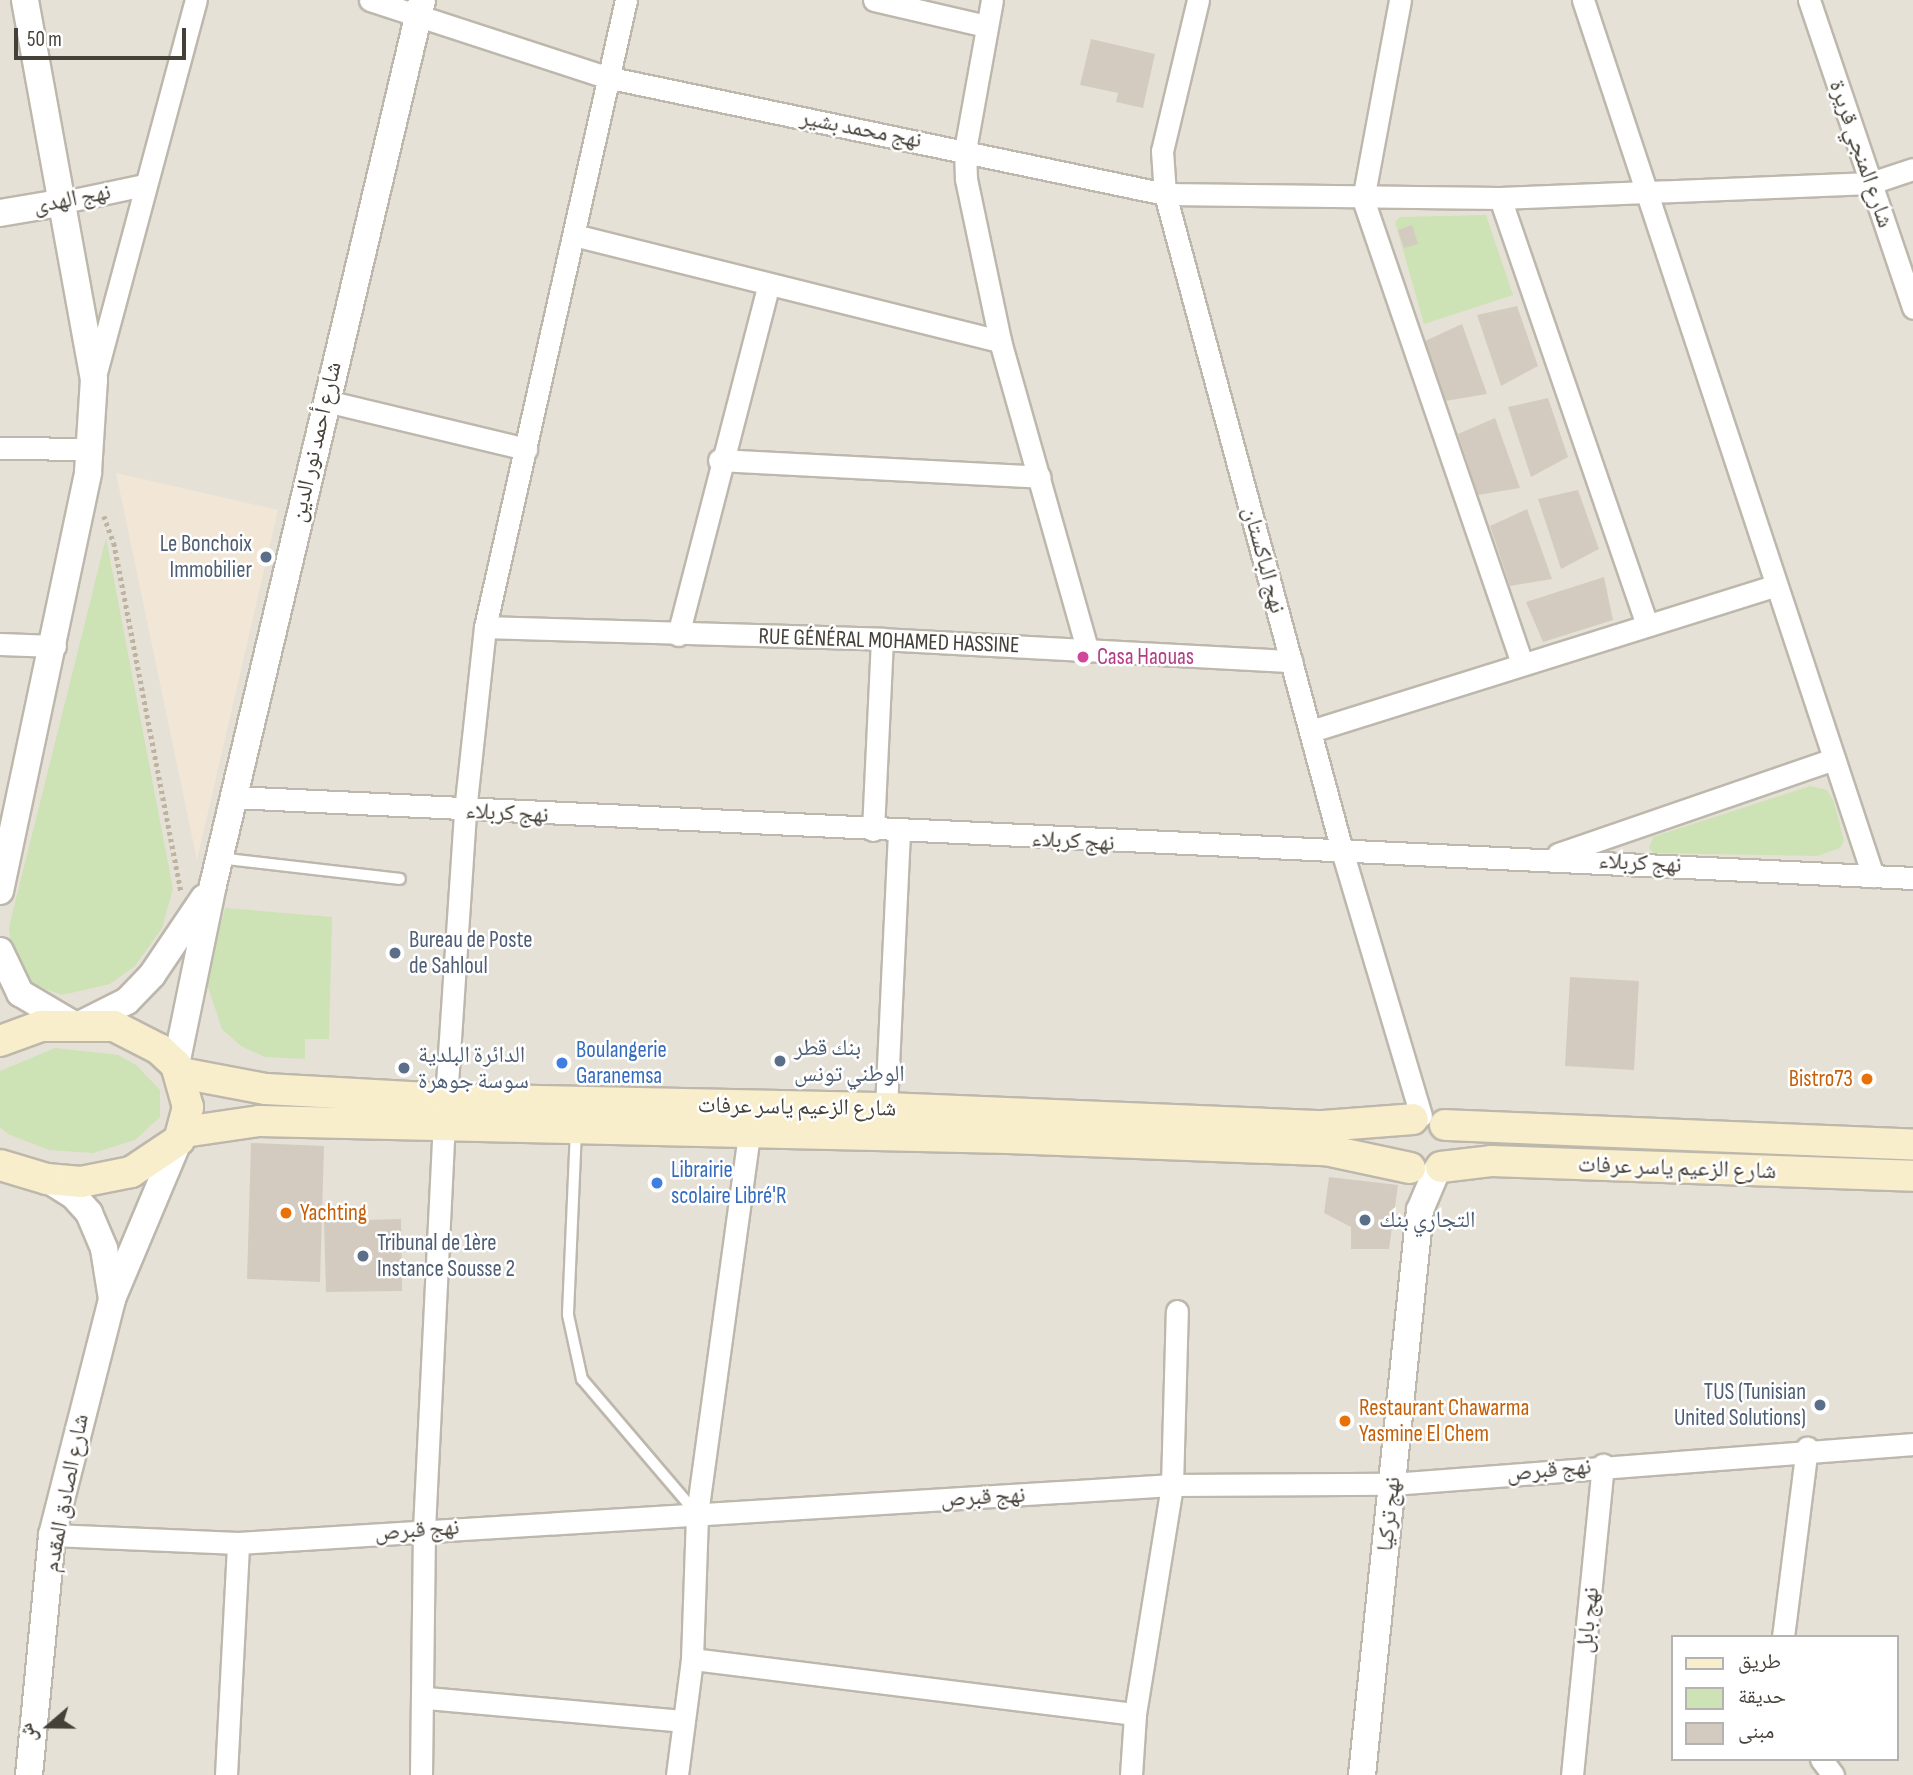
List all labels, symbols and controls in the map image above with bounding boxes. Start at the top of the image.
scale bar [18,14,189,58]
text: 50 m [27,27,62,52]
street label: شارع المنجي قريرة [1823,77,1899,231]
street label: نهج محمد بشير [798,104,924,154]
street label: نهج الهدى [31,178,113,220]
street label: شارع أحمد نور الدين [284,359,348,525]
street label: نهج الباكستان [1237,504,1291,616]
place label: Le Bonchoix Immobilier [160,530,252,584]
marker: Le Bonchoix Immobilier [258,549,274,565]
street label: RUE GÉNÉRAL MOHAMED HASSINE [758,623,1020,659]
place label: Casa Haouas [1097,643,1194,671]
marker: Casa Haouas [1075,649,1091,665]
street label: نهج كربلاء [465,797,549,829]
street label: نهج كربلاء [1031,825,1115,857]
street label: نهج كربلاء [1598,847,1682,879]
place label: Bureau de Poste de Sahloul [409,926,533,980]
marker: Bureau de Poste de Sahloul [387,945,403,961]
place label: بنك قطر الوطني تونس [794,1034,905,1088]
place label: Boulangerie Garanemsa [576,1036,667,1090]
place label: الدائرة البلدية سوسة جوهرة [418,1041,529,1095]
marker: بنك قطر الوطني تونس [772,1053,788,1069]
marker: Boulangerie Garanemsa [554,1055,570,1071]
marker: الدائرة البلدية سوسة جوهرة [396,1060,412,1076]
place label: Bistro73 [1789,1065,1853,1093]
marker: Bistro73 [1859,1071,1875,1087]
street label: شارع الزعيم ياسر عرفات [697,1091,897,1123]
street label: شارع الزعيم ياسر عرفات [1577,1151,1777,1185]
place label: Librairie scolaire Libré'R [671,1156,787,1210]
marker: Librairie scolaire Libré'R [649,1175,665,1191]
place label: Yachting [300,1199,367,1227]
marker: Yachting [278,1205,294,1221]
place label: التجاري بنك [1379,1206,1475,1234]
marker: التجاري بنك [1357,1212,1373,1228]
place label: Tribunal de 1ère Instance Sousse 2 [377,1229,515,1283]
marker: Tribunal de 1ère Instance Sousse 2 [355,1248,371,1264]
place label: TUS (Tunisian United Solutions) [1674,1378,1806,1432]
place label: Restaurant Chawarma Yasmine El Chem [1359,1394,1529,1448]
marker: TUS (Tunisian United Solutions) [1812,1397,1828,1413]
street label: شارع الصادق المقدم [37,1412,95,1574]
marker: Restaurant Chawarma Yasmine El Chem [1337,1413,1353,1429]
street label: نهج قبرص [1505,1453,1593,1487]
street label: نهج تركيا [1371,1475,1407,1553]
street label: نهج قبرص [940,1481,1026,1513]
street label: نهج قبرص [374,1513,460,1547]
street label: نهج بابل [1571,1586,1605,1654]
legend [1672,1635,1899,1761]
text: طريق [1738,1649,1781,1674]
text: حديقة [1738,1684,1786,1709]
north arrow [14,1691,84,1761]
text: مبنى [1738,1719,1774,1744]
text: ش [15,1720,43,1747]

